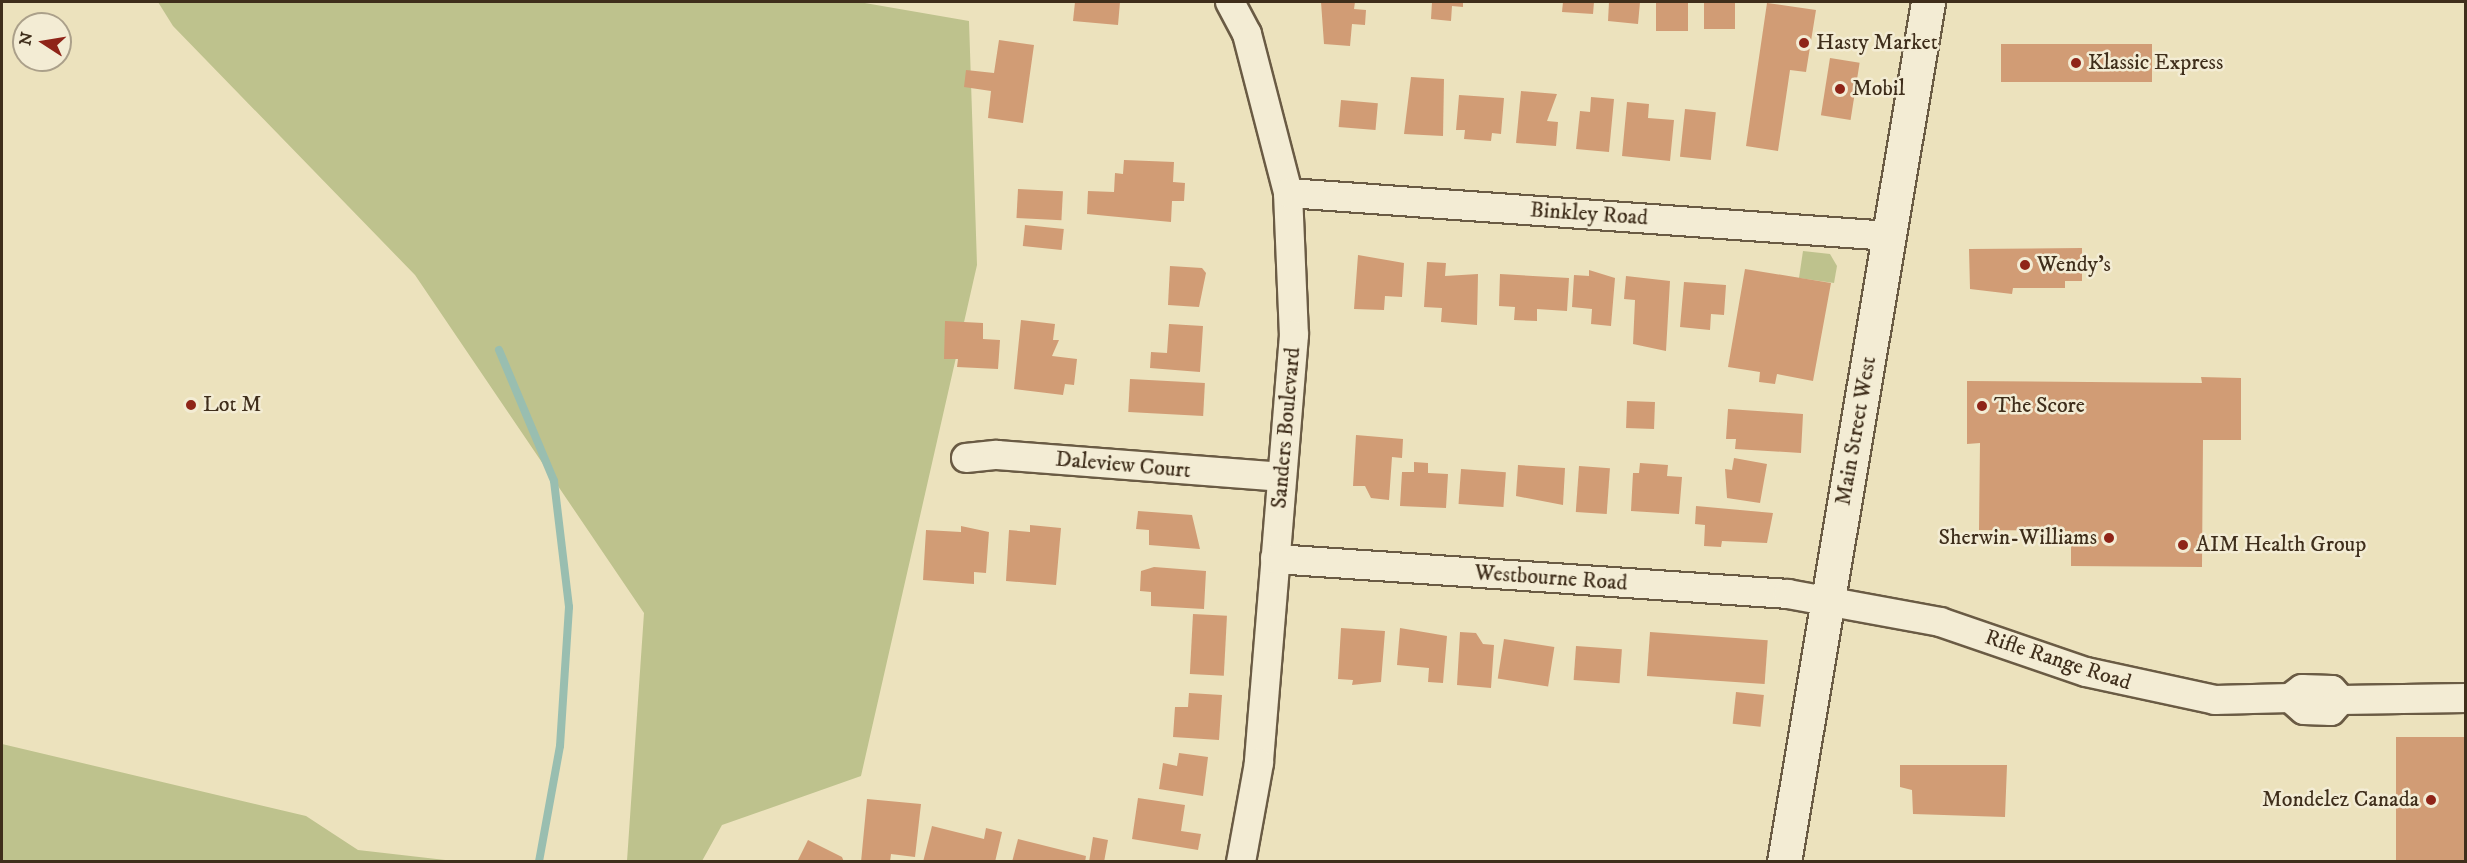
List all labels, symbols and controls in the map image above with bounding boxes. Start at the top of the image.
north arrow [12,12,72,72]
text: N [15,30,37,47]
place label: Hasty Market [1816,30,1938,56]
marker: Hasty Market [1797,36,1811,50]
place label: Klassic Express [2088,50,2223,76]
marker: Klassic Express [2069,56,2083,70]
place label: Mobil [1852,76,1905,102]
marker: Mobil [1833,82,1847,96]
street label: Binkley Road [1529,197,1649,231]
place label: Wendy's [2037,252,2111,278]
marker: Wendy's [2018,258,2032,272]
street label: Sanders Boulevard [1266,346,1306,510]
street label: Main Street West [1830,355,1882,507]
place label: Lot M [203,392,261,418]
place label: The Score [1994,393,2085,419]
marker: Lot M [184,398,198,412]
marker: The Score [1975,399,1989,413]
street label: Daleview Court [1054,446,1192,484]
place label: Sherwin-Williams [1938,525,2097,551]
marker: Sherwin-Williams [2102,531,2116,545]
place label: AIM Health Group [2196,532,2366,558]
marker: AIM Health Group [2174,536,2192,554]
street label: Westbourne Road [1474,559,1628,597]
street label: Rifle Range Road [1982,624,2134,696]
place label: Mondelez Canada [2262,787,2419,813]
marker: Mondelez Canada [2424,793,2438,807]

